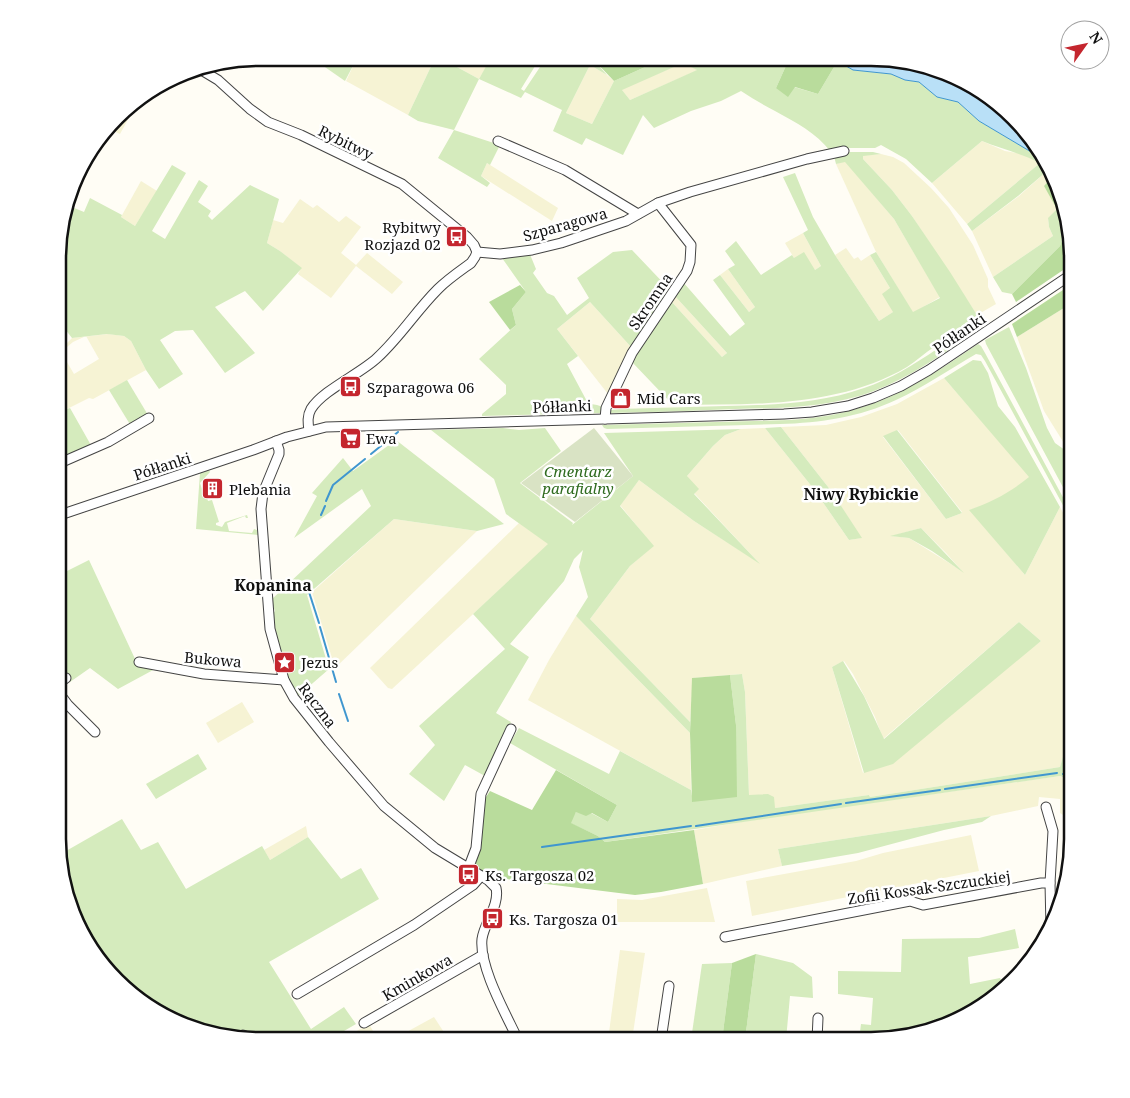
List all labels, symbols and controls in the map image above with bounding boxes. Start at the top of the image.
north arrow [1060,20,1110,70]
text: N [1085,28,1107,47]
street label: Rybitwy [315,120,377,164]
street label: Szparagowa [521,202,609,246]
place label: Rybitwy Rozjazd 02 [364,217,442,254]
bus stop icon: Rybitwy Rozjazd 02 [445,224,469,248]
street label: Skromna [624,268,676,334]
street label: Półłanki [929,308,989,358]
bus stop icon: Szparagowa 06 [339,375,363,399]
place label: Szparagowa 06 [367,377,474,397]
shop icon: Mid Cars [609,386,633,410]
place label: Mid Cars [637,388,701,408]
street label: Półłanki [532,395,592,417]
supermarket icon: Ewa [338,426,362,450]
place label: Ewa [366,428,397,448]
street label: Półłanki [131,447,193,485]
park label: Cmentarz parafialny [541,461,614,498]
building icon: Plebania [201,477,225,501]
place label: Plebania [229,479,291,499]
district label: Niwy Rybickie [803,483,919,505]
district label: Kopanina [234,574,312,596]
street label: Bukowa [183,647,243,671]
place icon: Jezus [273,650,297,674]
place label: Jezus [300,652,339,672]
street label: Rączna [295,678,341,732]
bus stop icon: Ks. Targosza 02 [457,863,481,887]
place label: Ks. Targosza 02 [485,865,594,885]
street label: Zofii Kossak-Szczuckiej [846,866,1012,908]
bus stop icon: Ks. Targosza 01 [481,907,505,931]
place label: Ks. Targosza 01 [509,909,618,929]
street label: Kminkowa [378,949,456,1005]

